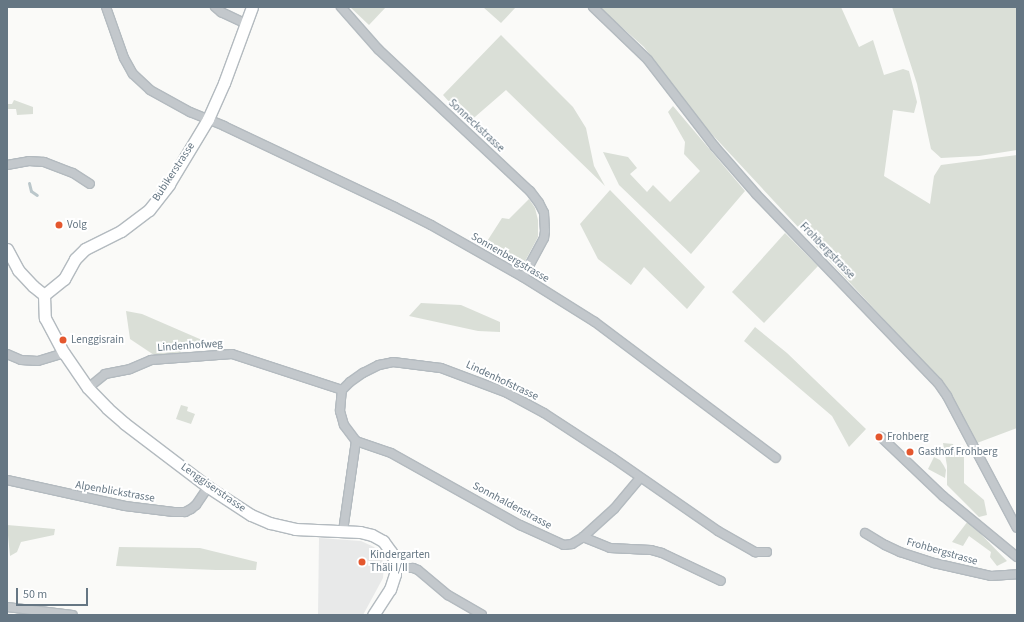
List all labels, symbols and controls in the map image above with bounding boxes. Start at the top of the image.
street label: Sonneckstrasse [445,97,507,155]
street label: Bubikerstrasse [150,140,198,204]
place label: Volg [67,218,87,232]
marker: Volg [54,220,64,230]
street label: Frohbergstrasse [797,220,857,282]
street label: Sonnenbergstrasse [469,230,551,286]
place label: Lenggisrain [71,333,124,347]
marker: Lenggisrain [58,335,68,345]
street label: Lindenhofweg [157,337,223,355]
street label: Lindenhofstrasse [464,358,540,404]
place label: Frohberg [887,430,929,444]
marker: Frohberg [874,432,884,442]
place label: Gasthof Frohberg [918,445,997,459]
marker: Gasthof Frohberg [905,447,915,457]
street label: Lenggiserstrasse [178,461,248,515]
street label: Alpenblickstrasse [74,479,156,505]
street label: Sonnhaldenstrasse [470,480,554,532]
street label: Frohbergstrasse [905,536,979,568]
place label: Kindergarten Thäli I/II [370,549,430,575]
marker: Kindergarten Thäli I/II [357,557,367,567]
scale bar [18,580,90,606]
text: 50 m [23,586,47,603]

